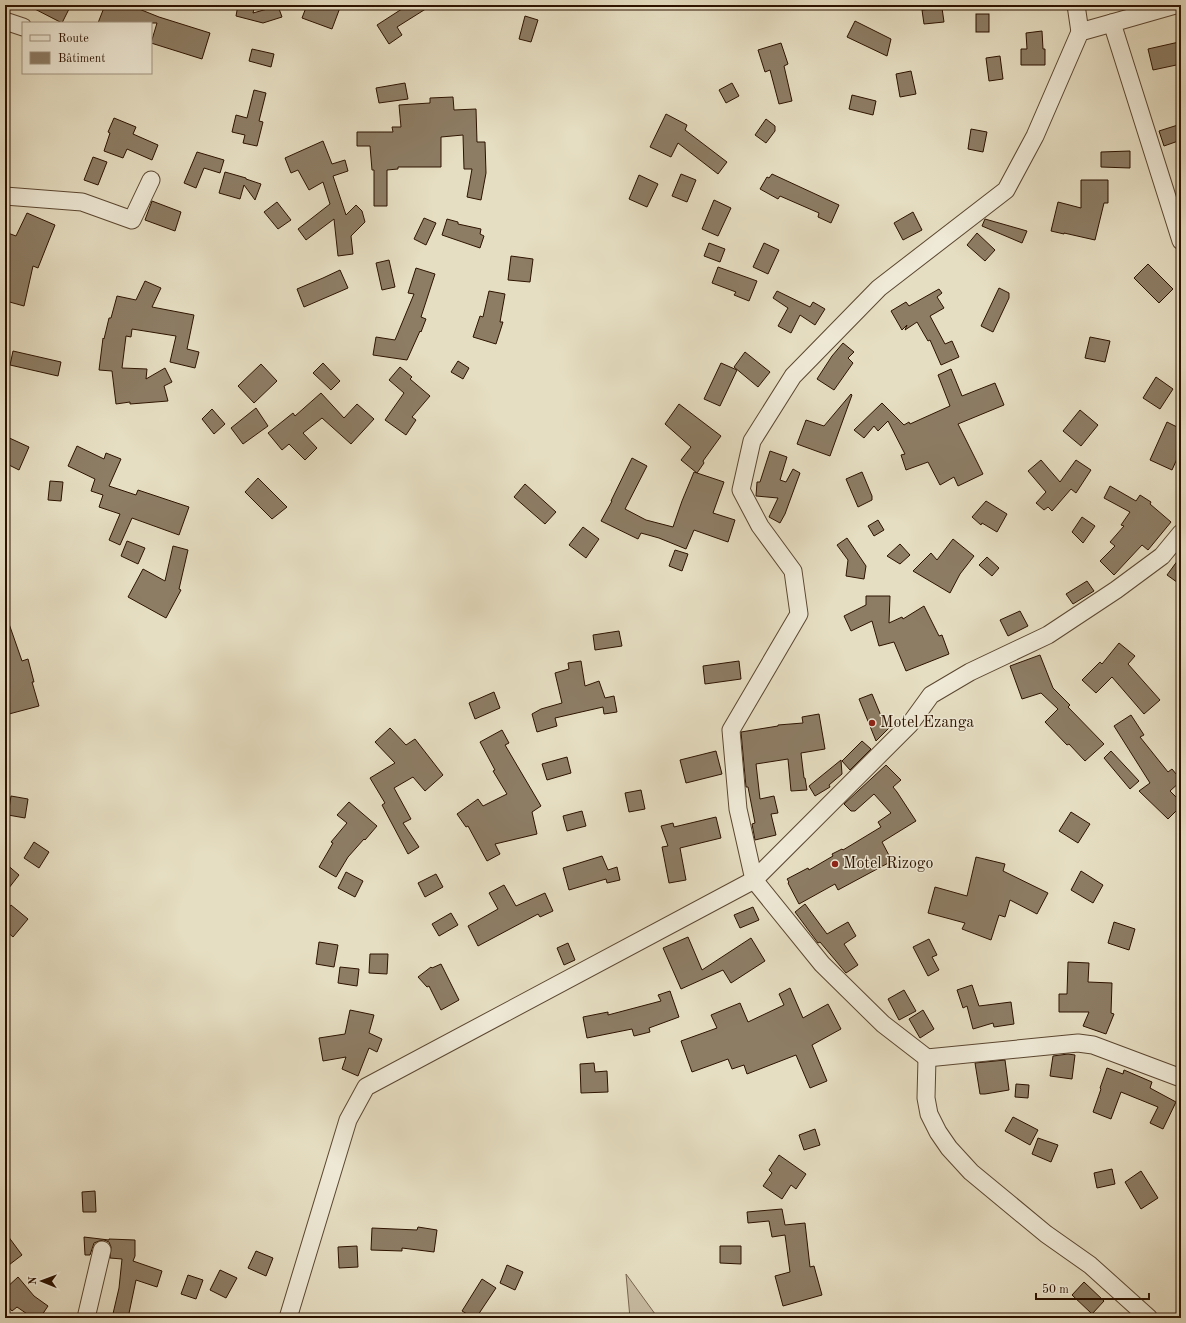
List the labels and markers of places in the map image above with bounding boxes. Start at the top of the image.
place label: Motel Ezanga [880,715,974,731]
marker: Motel Ezanga [867,718,877,728]
place label: Motel Rizogo [843,856,933,872]
marker: Motel Rizogo [830,859,840,869]

